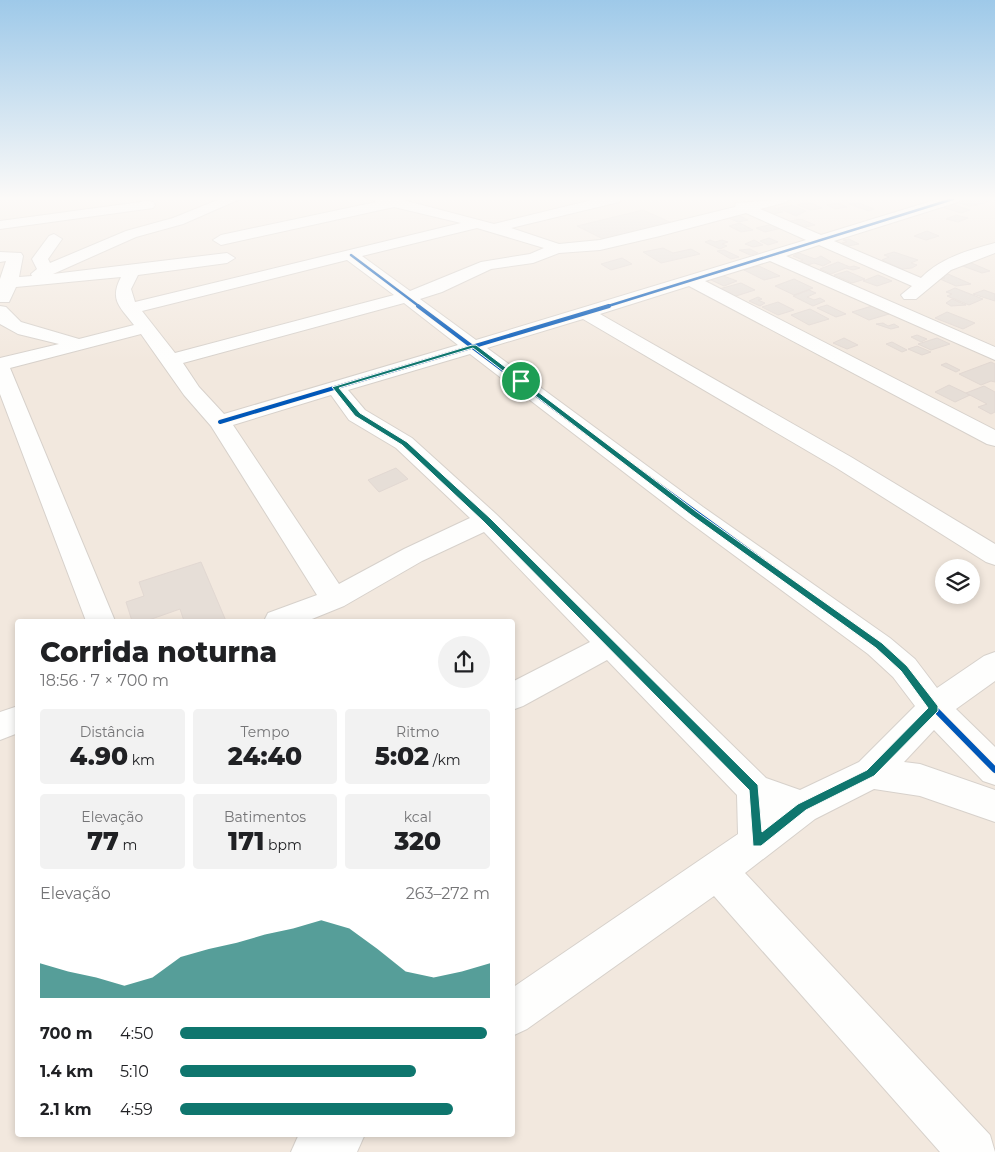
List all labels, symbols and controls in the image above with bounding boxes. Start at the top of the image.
pin [500,360,542,402]
icon: arrive [507,367,535,395]
map controls [935,559,980,604]
button: layers [935,559,980,604]
text: Corrida noturna [40,635,277,669]
button: share [438,636,490,688]
text: 18:56 · 7 × 700 m [40,671,169,690]
text: Distância [80,723,145,741]
text: Tempo [241,723,289,741]
text: Ritmo [396,723,439,741]
text: 4.90 [70,741,128,771]
text: 24:40 [228,741,302,771]
text: 5:02 [375,741,429,771]
text: km [128,751,155,769]
text: /km [429,751,461,769]
text: Elevação [81,808,143,826]
text: Batimentos [224,808,306,826]
text: kcal [404,808,432,826]
text: 77 [87,826,119,856]
text: 171 [228,826,264,856]
text: 320 [394,826,441,856]
text: m [119,836,137,854]
text: bpm [264,836,302,854]
text: Elevação [40,884,111,903]
text: 263–272 m [406,884,490,903]
text: 700 m [40,1024,93,1043]
text: 4:50 [120,1024,154,1043]
text: 1.4 km [40,1062,93,1081]
text: 5:10 [120,1062,149,1081]
text: 2.1 km [40,1100,92,1119]
text: 4:59 [120,1100,153,1119]

